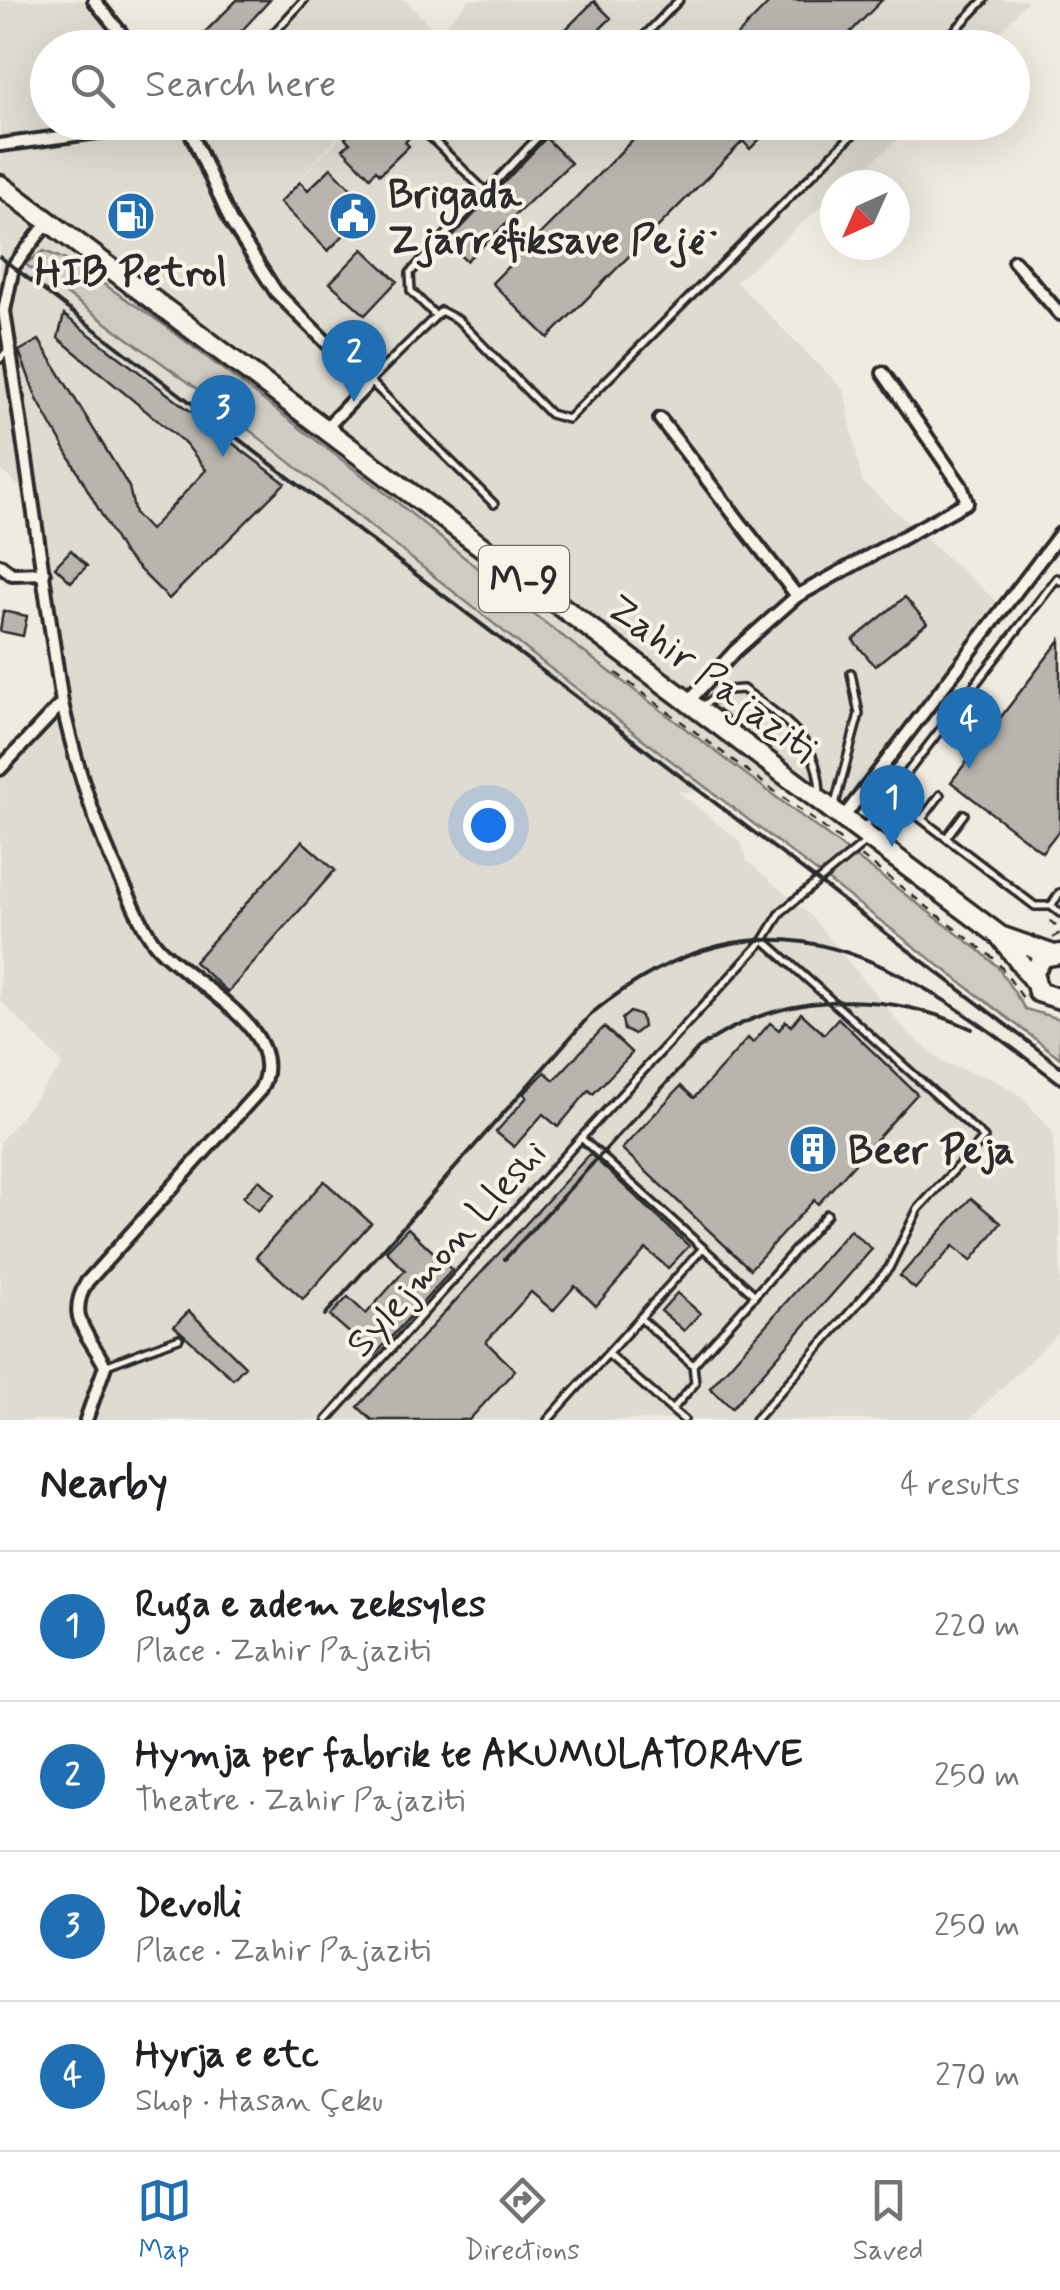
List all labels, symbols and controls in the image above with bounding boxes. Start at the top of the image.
search box [30,30,1030,140]
icon: search [65,58,120,113]
text: Search here [145,61,336,110]
place label: Brigada Zjarrëfiksave Pejë [388,170,717,268]
north arrow [820,170,910,260]
fuel station icon: HIB Petrol [105,190,157,242]
public building icon: Brigada Zjarrëfiksave Pejë [327,190,379,242]
place label: HIB Petrol [35,248,227,300]
pin: 2 [322,320,386,402]
pin: 3 [190,374,256,457]
road number: M-9 [479,546,569,612]
street label: Zahir Pajaziti [595,583,827,776]
pin: 4 [936,686,1002,769]
pin: 1 [860,764,924,847]
your location [463,800,514,851]
building icon: Beer Peja [787,1123,839,1175]
place label: Beer Peja [848,1126,1015,1178]
street label: Sylejmon Lleshi [335,1129,559,1369]
text: Nearby [40,1458,168,1513]
text: 4 results [900,1464,1020,1506]
text: Ruga e adem zeksyles [135,1581,486,1630]
text: 1 [65,1605,80,1647]
text: 220 m [934,1605,1020,1647]
text: Place · Zahir Pajaziti [135,1630,431,1672]
text: Hymja per fabrik te AKUMULATORAVE [135,1731,803,1780]
text: 2 [65,1755,80,1797]
text: 250 m [934,1755,1020,1797]
text: Theatre · Zahir Pajaziti [135,1780,465,1822]
text: Devolli [135,1881,242,1930]
text: 3 [65,1905,80,1947]
text: 250 m [934,1905,1020,1947]
text: Place · Zahir Pajaziti [135,1930,431,1972]
text: Hyrja e etc [135,2031,319,2080]
text: 4 [63,2055,82,2097]
text: 270 m [935,2055,1020,2097]
text: Shop · Hasan Çeku [135,2080,383,2122]
tab: Map [137,2173,192,2270]
tab: Directions [465,2173,580,2270]
tab: Saved [853,2173,923,2270]

